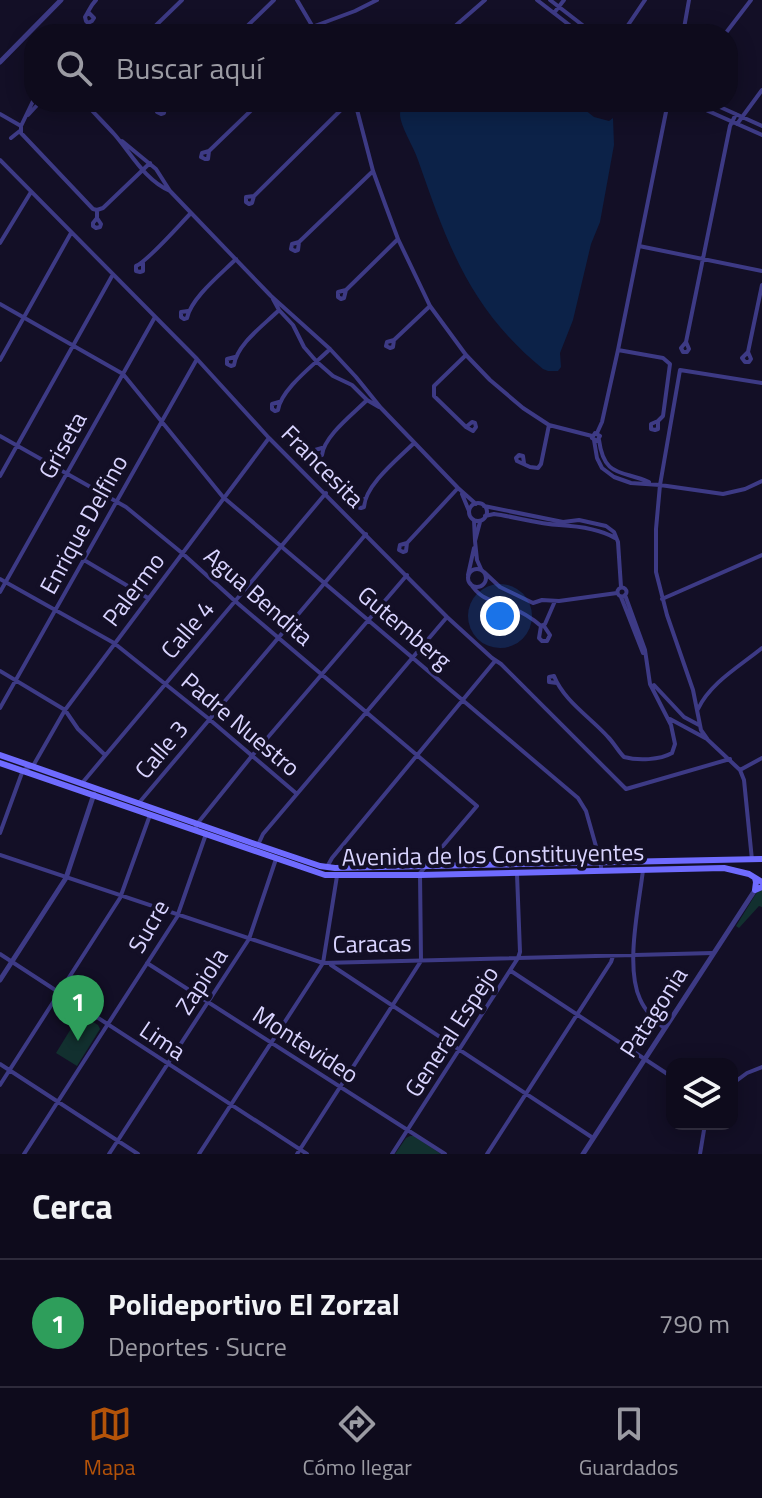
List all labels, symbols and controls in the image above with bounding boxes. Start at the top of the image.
search box [24,24,738,112]
text: Buscar aquí [116,45,263,91]
icon: search [52,46,96,90]
street label: Griseta [29,405,95,485]
street label: Francesita [273,416,373,516]
street label: Enrique Delfino [30,448,136,600]
street label: Agua Bendita [196,538,322,654]
street label: Palermo [93,544,173,634]
street label: Gutemberg [350,577,460,677]
street label: Calle 4 [152,592,222,666]
your location [480,596,520,636]
street label: Padre Nuestro [174,663,308,785]
street label: Calle 3 [126,712,196,786]
street label: Avenida de los Constituyentes [341,833,645,875]
street label: Sucre [118,893,178,959]
street label: Caracas [332,924,412,962]
street label: Zapiola [166,941,236,1021]
street label: General Espejo [395,958,507,1104]
street label: Patagonia [610,960,696,1064]
pin: 1 [52,975,104,1041]
street label: Montevideo [246,996,366,1092]
street label: Lima [133,1011,193,1069]
map controls [666,1058,738,1130]
button: layers [666,1058,738,1130]
text: Cerca [32,1180,113,1232]
text: Polideportivo El Zorzal [108,1281,400,1327]
text: 1 [51,1304,65,1343]
text: 790 m [659,1304,730,1343]
text: Deportes · Sucre [108,1327,287,1366]
tab: Mapa [83,1402,136,1484]
tab: Cómo llegar [302,1402,412,1484]
tab: Guardados [579,1402,679,1484]

